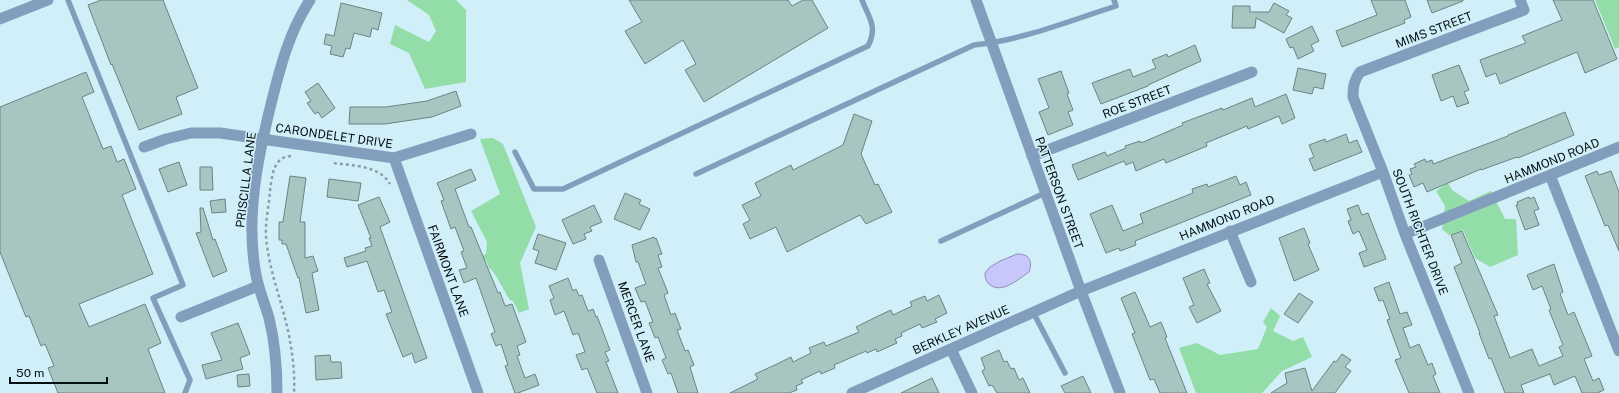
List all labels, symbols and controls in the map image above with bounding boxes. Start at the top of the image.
street label: MIMS STREET [1394,9,1474,51]
street label: ROE STREET [1101,82,1173,122]
street label: CARONDELET DRIVE [274,121,394,151]
street label: PRISCILLA LANE [233,131,259,229]
street label: PATTERSON STREET [1032,135,1086,251]
street label: HAMMOND ROAD [1502,136,1602,186]
street label: SOUTH RICHTER DRIVE [1389,167,1451,297]
street label: HAMMOND ROAD [1177,193,1277,243]
street label: FAIRMONT LANE [425,223,471,319]
street label: MERCER LANE [615,280,657,364]
street label: BERKLEY AVENUE [911,302,1011,358]
scale bar [10,359,107,385]
text: 50 m [16,366,44,380]

